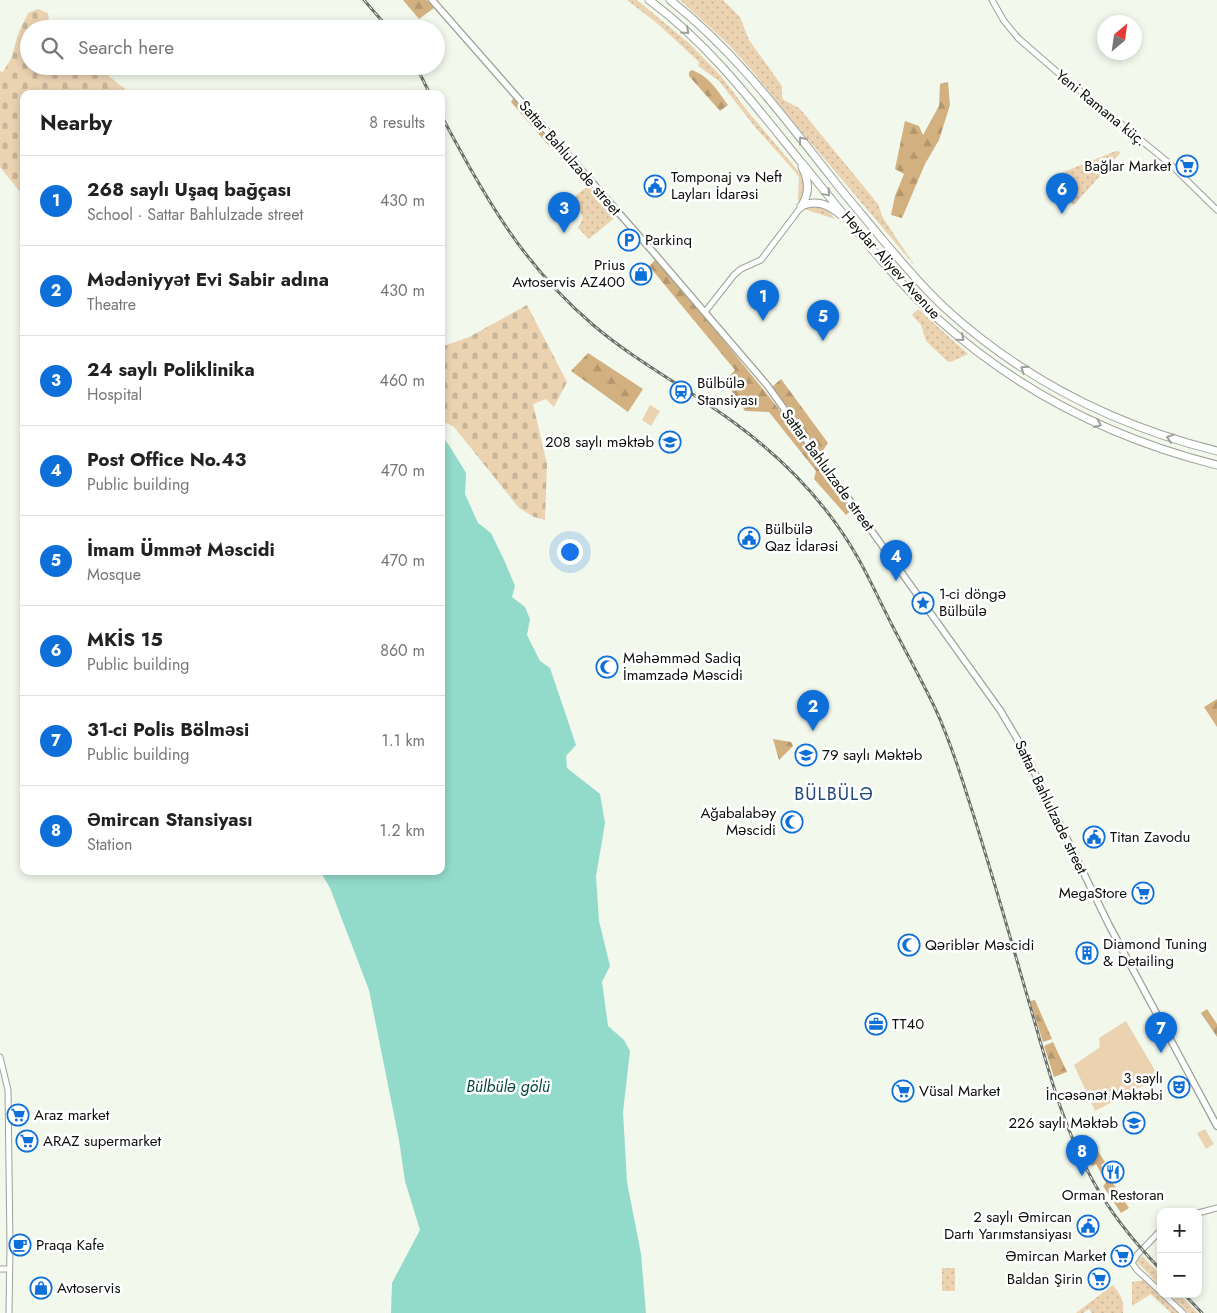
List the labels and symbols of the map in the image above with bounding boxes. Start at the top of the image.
north arrow [1097,15,1142,60]
one-way arrow [681,25,690,34]
street label: Yeni Ramana küç. [1051,64,1151,152]
street label: Sattar Bahlulzade street [514,96,627,221]
one-way arrow [799,136,808,146]
supermarket icon: Bağlar Market [1175,154,1199,178]
place label: Bağlar Market [1084,155,1171,177]
place label: Tomponaj vэ Neft Layları İdarəsi [671,166,782,205]
pin: 6 [1046,173,1078,214]
public building icon: Tomponaj vэ Neft Layları İdarəsi [643,174,667,198]
one-way arrow [821,188,830,197]
pin: 3 [548,192,580,233]
street label: Heydar Aliyev Avenue [836,206,946,324]
parking icon: Parkinq [617,228,641,252]
place label: Parkinq [645,229,692,251]
place label: Prius Avtoservis AZ400 [512,254,625,293]
shop icon: Prius Avtoservis AZ400 [629,262,653,286]
pin: 1 [747,280,779,321]
pin: 5 [807,300,839,341]
one-way arrow [955,332,964,341]
one-way arrow [1020,366,1029,375]
place label: Bülbülə Stansiyası [697,372,758,411]
station icon: Bülbülə Stansiyası [669,380,693,404]
street label: Sattar Bahlulzade street [776,404,880,536]
one-way arrow [1093,418,1102,429]
school or university icon: 208 saylı məktəb [658,430,682,454]
place label: 208 saylı məktəb [545,431,654,453]
one-way arrow [1166,434,1175,444]
place label: Bülbülə Qaz İdarəsi [765,518,838,557]
public building icon: Bülbülə Qaz İdarəsi [737,526,761,550]
your location [557,539,583,565]
pin: 4 [880,540,912,581]
place label: 1-ci döngə Bülbülə [939,583,1006,622]
place icon: 1-ci döngə Bülbülə [911,591,935,615]
place label: Məhəmməd Sadiq İmamzadə Məscidi [623,647,743,686]
mosque icon: Məhəmməd Sadiq İmamzadə Məscidi [595,655,619,679]
pin: 2 [797,690,829,731]
street label: Sattar Bahlulzade street [1009,736,1093,878]
school or university icon: 79 saylı Məktəb [794,743,818,767]
place label: 79 saylı Məktəb [822,744,923,766]
district label: BÜLBÜLƏ [794,781,874,807]
place label: Ağabalabəy Məscidi [700,802,776,841]
mosque icon: Ağabalabəy Məscidi [780,810,804,834]
public building icon: Titan Zavodu [1082,825,1106,849]
place label: Titan Zavodu [1110,826,1190,848]
supermarket icon: MegaStore [1131,881,1155,905]
place label: MegaStore [1059,882,1127,904]
mosque icon: Qəriblər Məscidi [897,933,921,957]
place label: Diamond Tuning & Detailing [1103,933,1207,972]
place label: Qəriblər Məscidi [925,934,1034,956]
building icon: Diamond Tuning & Detailing [1075,941,1099,965]
office icon: TT40 [864,1012,888,1036]
pin: 7 [1145,1012,1177,1053]
place label: TT40 [892,1013,924,1035]
place label: 3 saylı İncəsənət Məktəbi [1046,1067,1163,1106]
water label: Bülbülə gölü [466,1075,550,1098]
theatre icon: 3 saylı İncəsənət Məktəbi [1167,1075,1191,1099]
supermarket icon: Vüsal Market [891,1079,915,1103]
place label: Vüsal Market [919,1080,1001,1102]
supermarket icon: Araz market [6,1103,30,1127]
place label: Araz market [34,1104,110,1126]
school or university icon: 226 saylı Məktəb [1122,1111,1146,1135]
place label: 226 saylı Məktəb [1009,1112,1118,1134]
supermarket icon: ARAZ supermarket [15,1129,39,1153]
place label: ARAZ supermarket [43,1130,161,1152]
pin: 8 [1066,1135,1098,1176]
restaurant icon: Orman Restoran [1101,1160,1125,1184]
place label: Orman Restoran [1062,1184,1164,1206]
place label: 2 saylı Əmircan Dartı Yarımstansiyası [944,1206,1072,1245]
public building icon: 2 saylı Əmircan Dartı Yarımstansiyası [1076,1214,1100,1238]
cafe icon: Praqa Kafe [8,1233,32,1257]
place label: Praqa Kafe [36,1234,105,1256]
supermarket icon: Əmircan Market [1110,1244,1134,1268]
place label: Əmircan Market [1005,1245,1106,1267]
supermarket icon: Baldan Şirin [1087,1267,1111,1291]
place label: Baldan Şirin [1007,1268,1083,1290]
shop icon: Avtoservis [29,1276,53,1300]
place label: Avtoservis [57,1277,120,1299]

